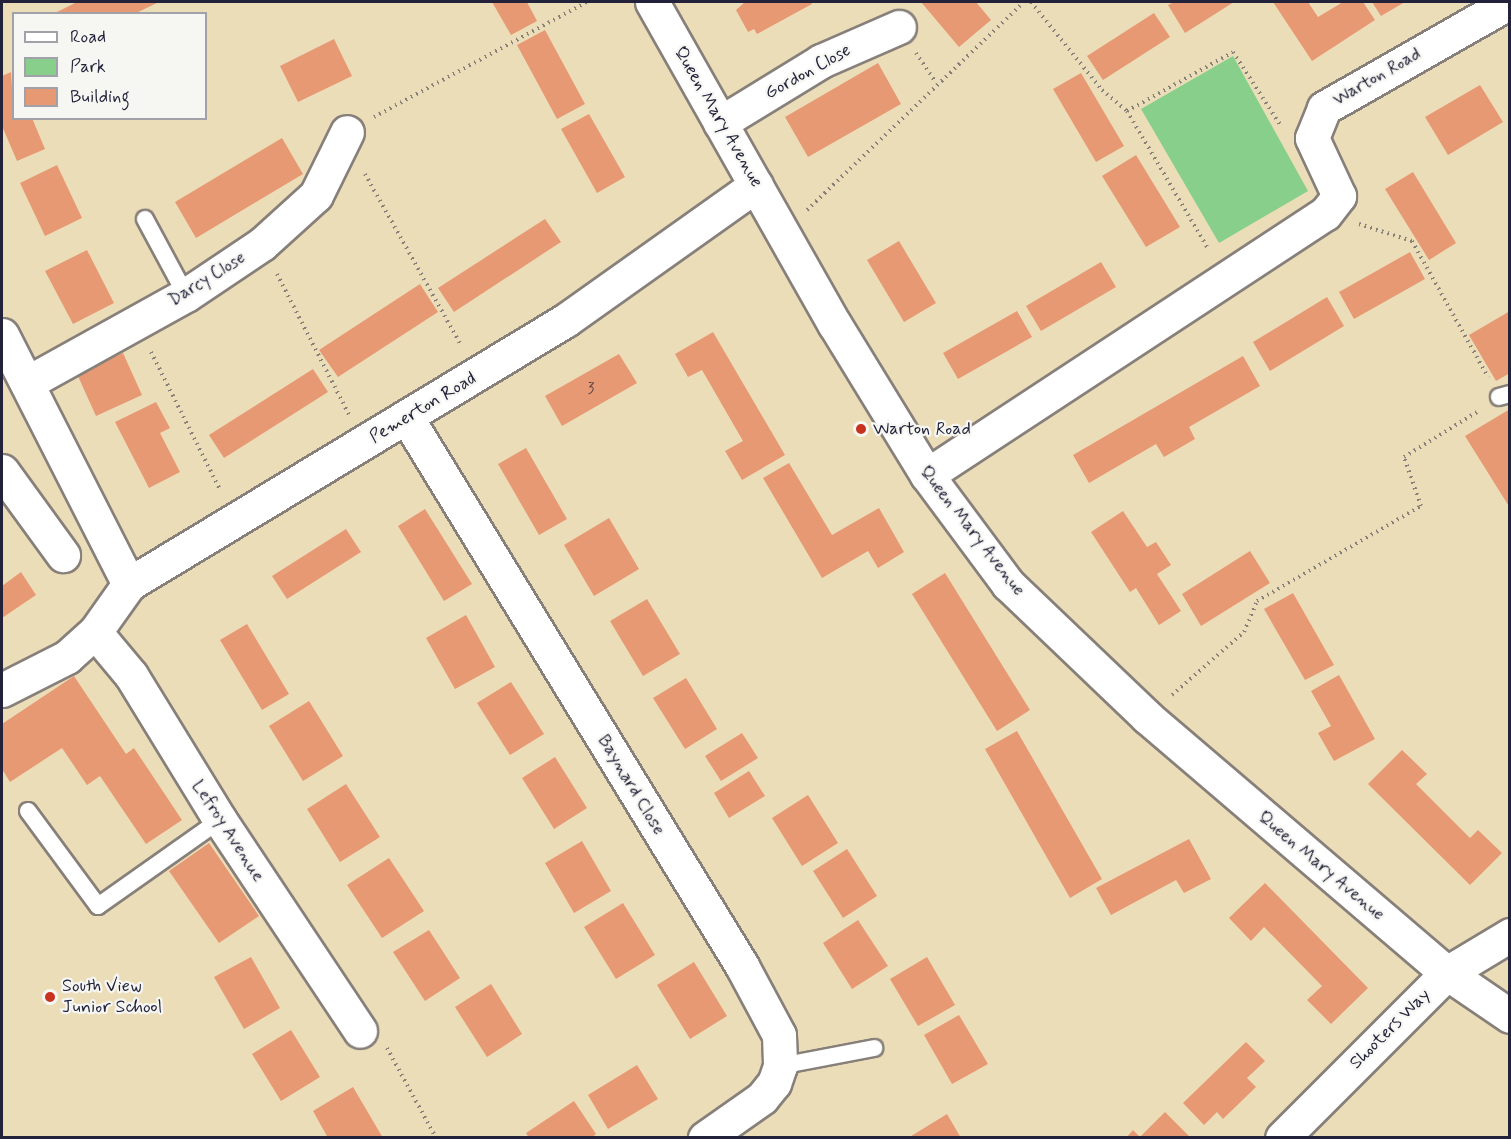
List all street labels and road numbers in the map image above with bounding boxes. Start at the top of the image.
street label: Gordon Close [760,39,856,105]
street label: Warton Road [1329,43,1425,111]
street label: Queen Mary Avenue [670,45,766,189]
street label: Darcy Close [163,246,251,312]
street label: Pemerton Road [366,368,480,448]
street label: Queen Mary Avenue [916,464,1028,598]
street label: Baynard Close [593,731,669,839]
street label: Lefroy Avenue [188,778,268,884]
street label: Queen Mary Avenue [1255,808,1387,924]
street label: Shooters Way [1345,984,1435,1074]

